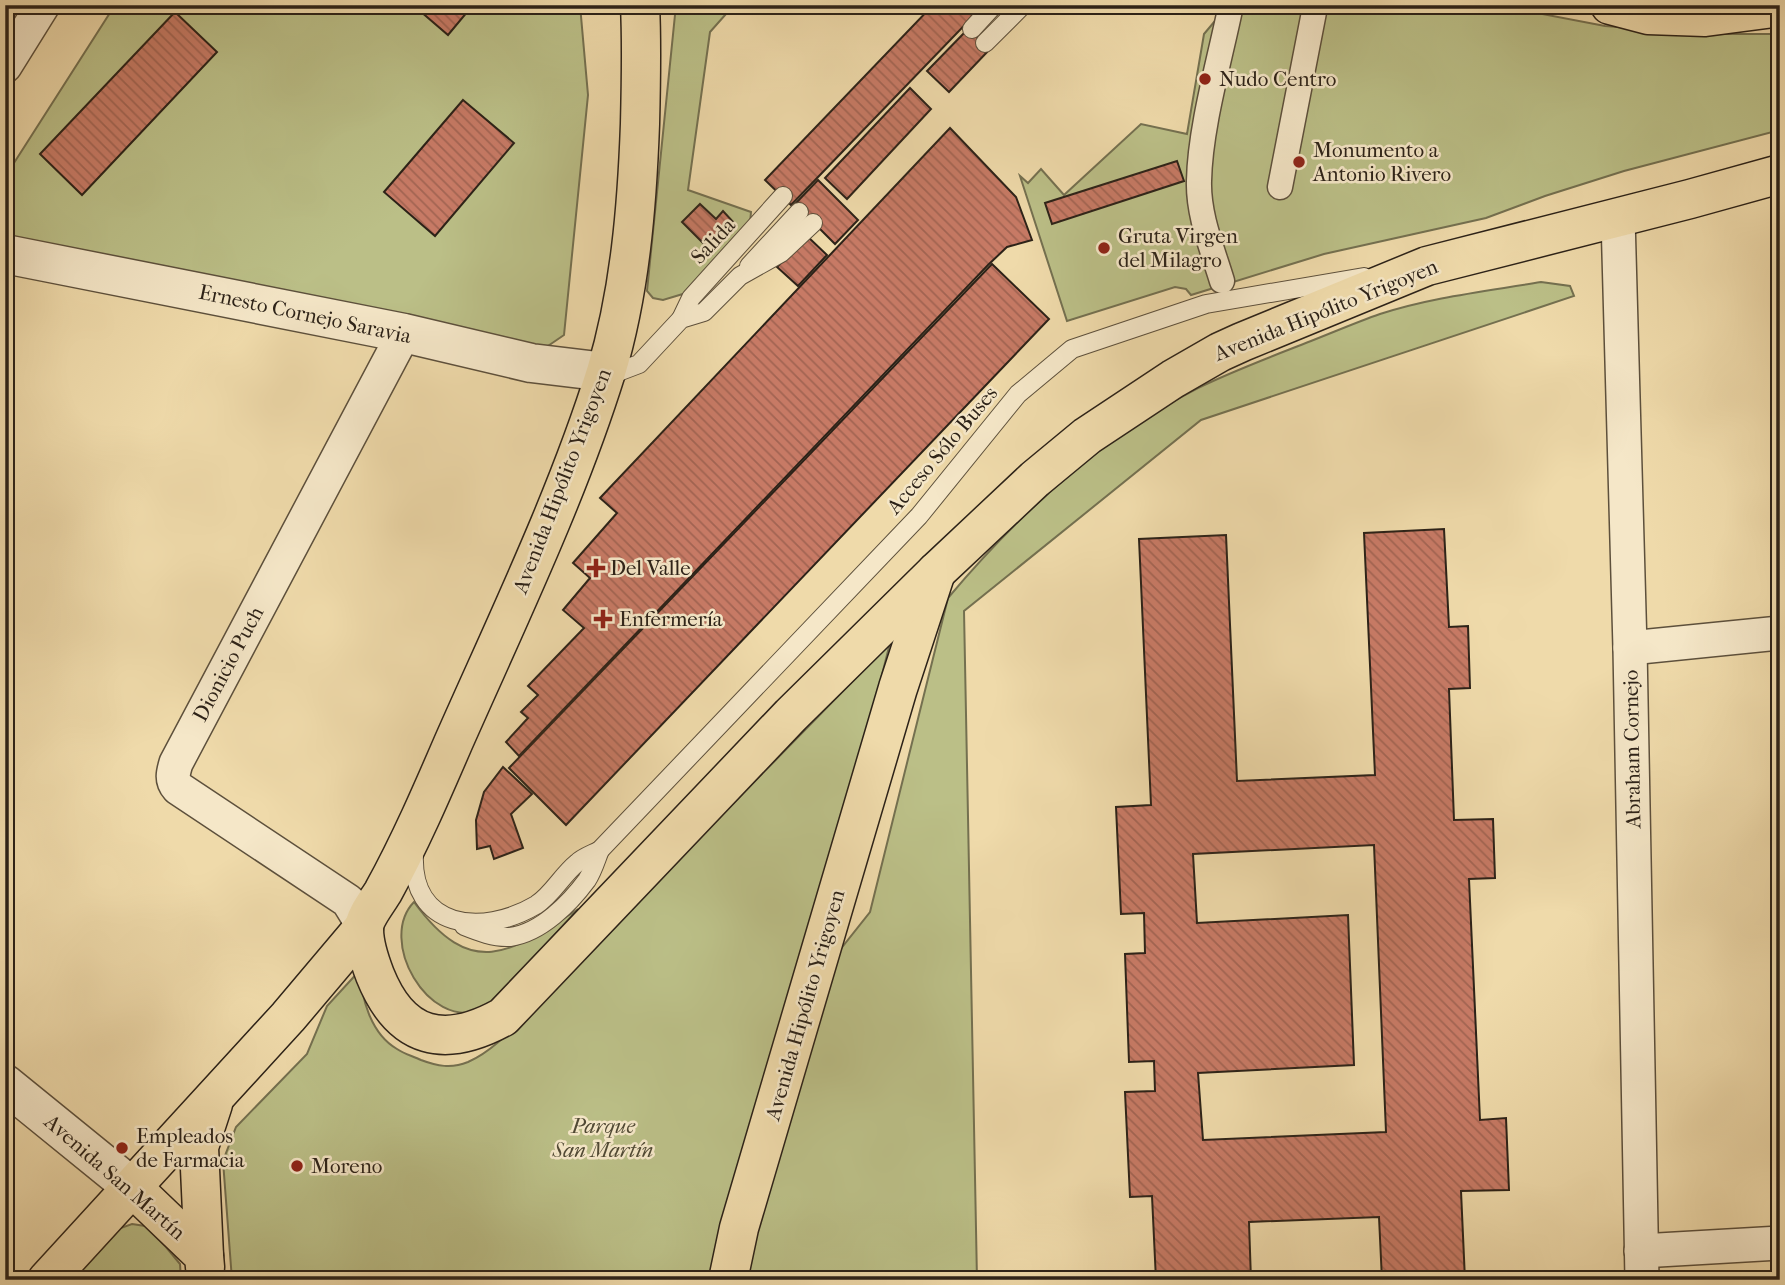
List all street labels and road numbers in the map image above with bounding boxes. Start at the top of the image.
street label: Salida [686,213,740,269]
street label: Avenida Hipólito Yrigoyen [1210,254,1441,366]
street label: Ernesto Cornejo Saravia [197,280,414,348]
street label: Avenida Hipólito Yrigoyen [508,365,616,598]
street label: Acceso Sólo Buses [881,381,1002,519]
street label: Dionicio Puch [188,602,268,726]
street label: Abraham Cornejo [1619,670,1645,829]
street label: Avenida Hipólito Yrigoyen [760,887,849,1124]
street label: Avenida San Martín [39,1109,190,1245]

